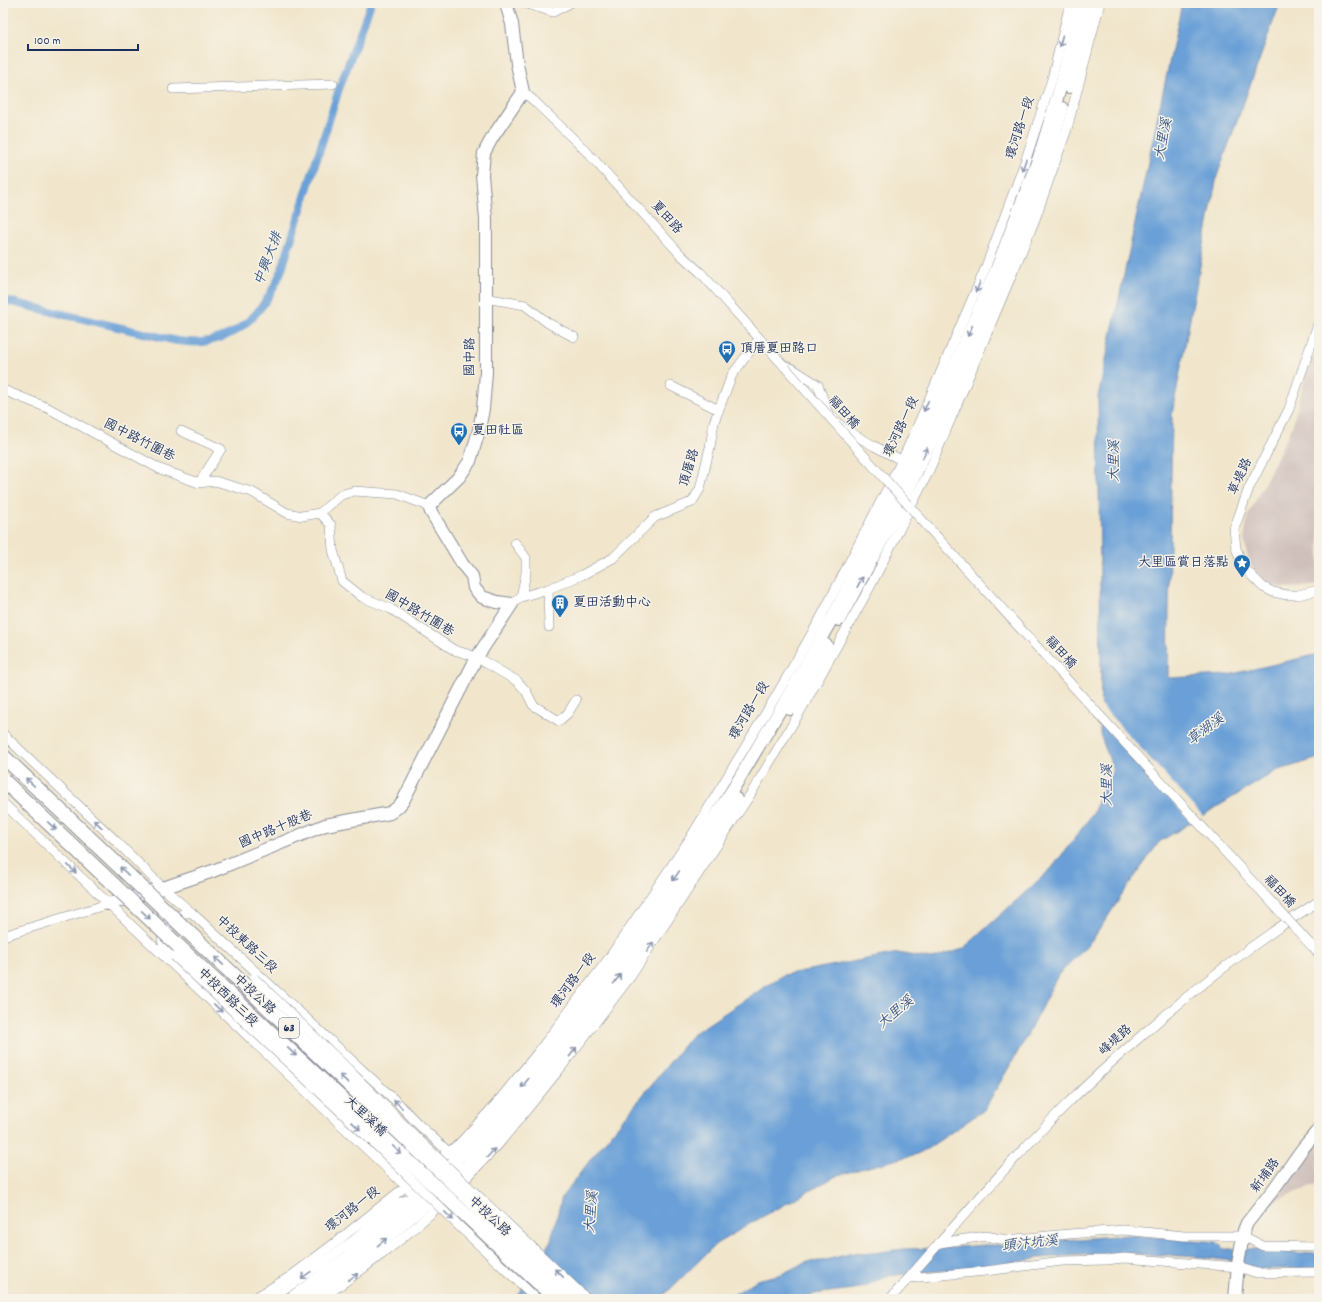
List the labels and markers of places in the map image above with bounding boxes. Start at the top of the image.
bus stop icon: 頂厝夏田路口 [717,339,737,364]
place label: 頂厝夏田路口 [740,340,818,359]
bus stop icon: 夏田社區 [449,421,469,446]
place label: 夏田社區 [472,422,524,441]
place icon: 大里區賞日落點 [1232,553,1252,578]
place label: 大里區賞日落點 [1138,554,1229,573]
building icon: 夏田活動中心 [550,593,570,618]
place label: 夏田活動中心 [573,594,651,613]

